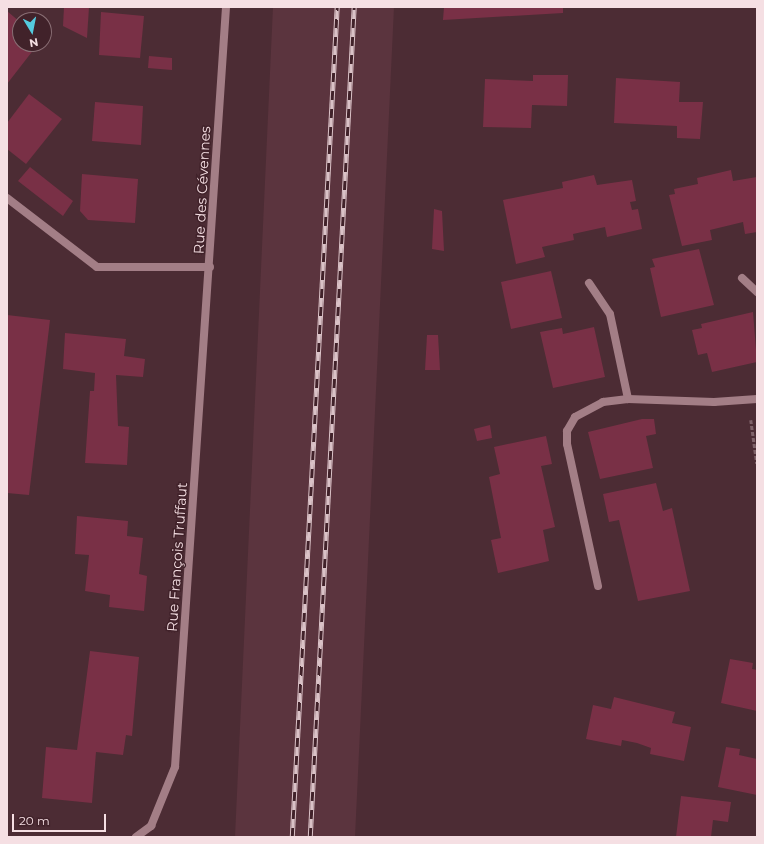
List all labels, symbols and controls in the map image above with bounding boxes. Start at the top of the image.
north arrow [12,12,52,52]
text: N [28,35,40,50]
street label: Rue des Cévennes [190,126,214,254]
street label: Rue François Truffaut [163,482,191,632]
scale bar [14,806,108,832]
text: 20 m [19,813,50,828]

